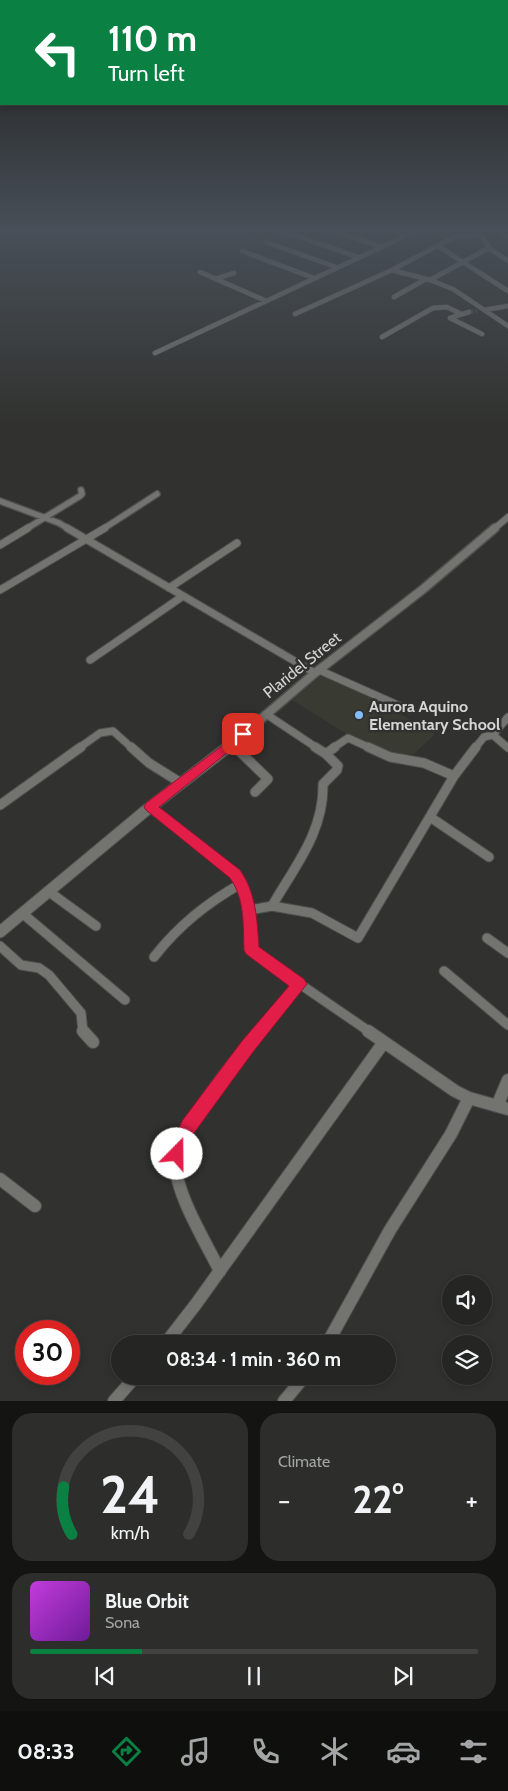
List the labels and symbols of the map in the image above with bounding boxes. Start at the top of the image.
street label: Plaridel Street [259,627,345,702]
place label: Aurora Aquino Elementary School [369,697,500,734]
marker: Aurora Aquino Elementary School [353,709,365,721]
pin [222,713,264,755]
position arrow [150,1127,202,1179]
speed limit sign: 30 [15,1320,80,1385]

